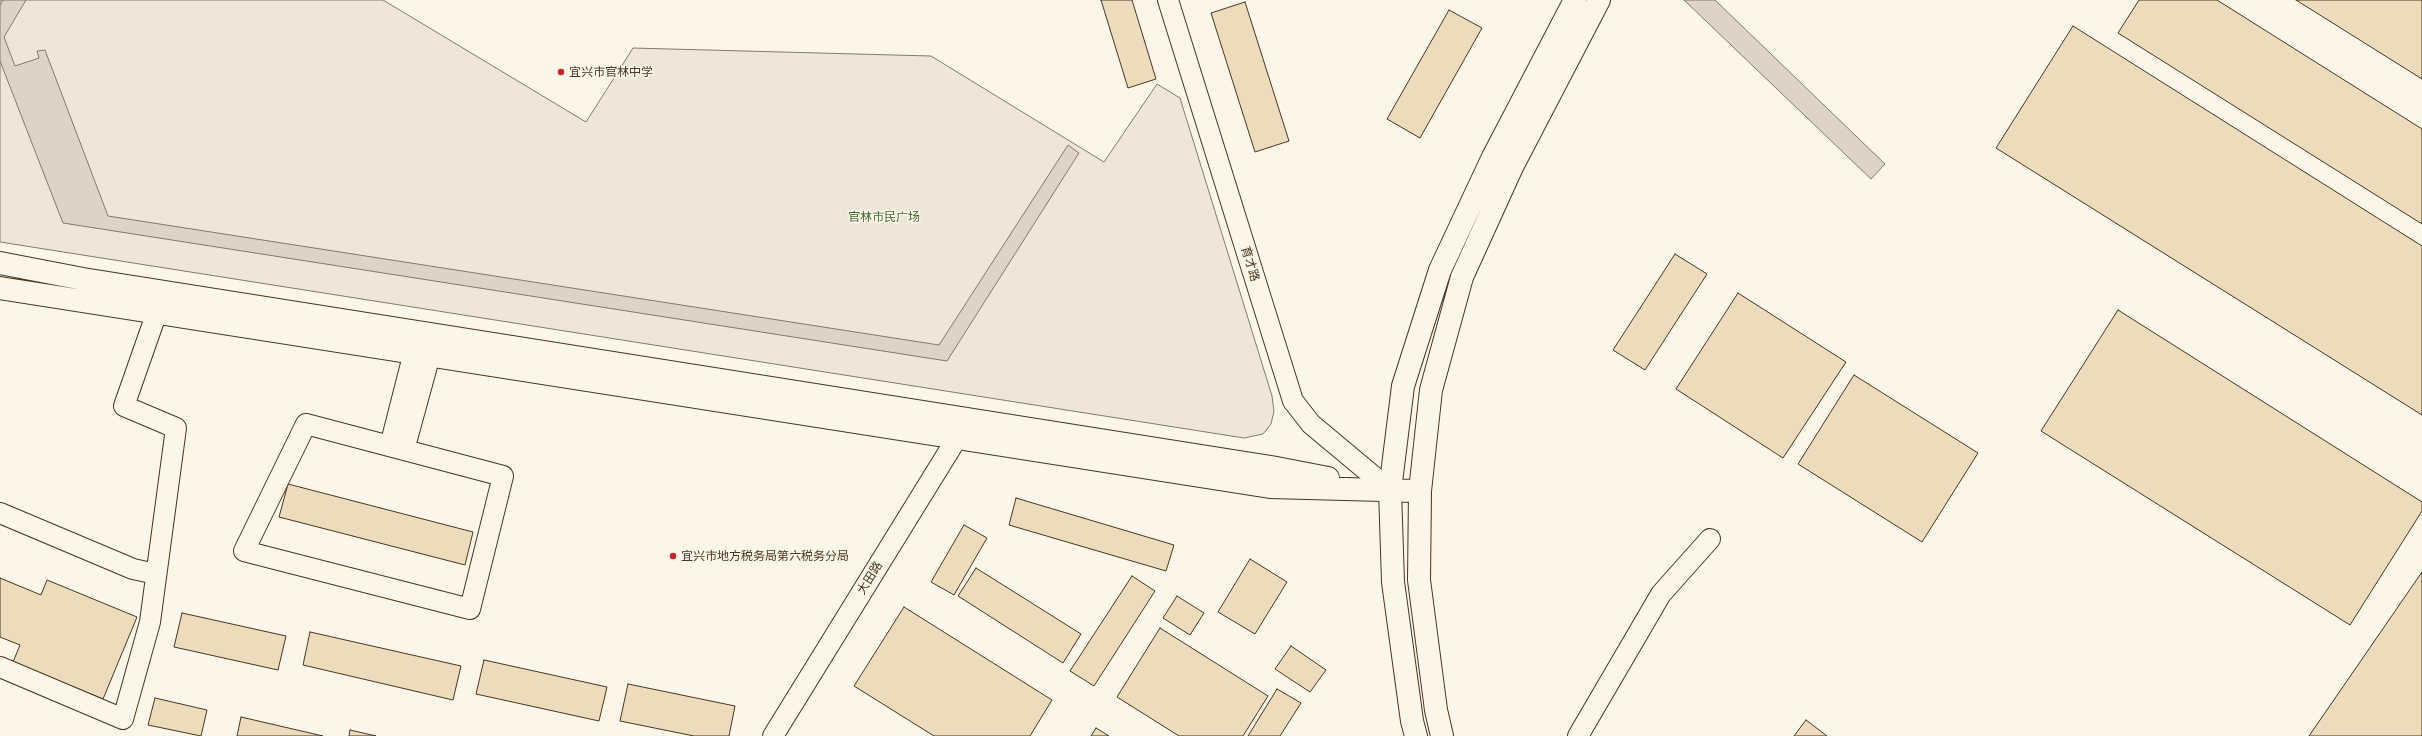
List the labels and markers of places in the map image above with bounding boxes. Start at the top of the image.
place label: 宜兴市官林中学 [569,65,653,79]
marker: 宜兴市官林中学 [556,67,566,77]
place label: 宜兴市地方税务局第六税务分局 [681,549,849,563]
marker: 宜兴市地方税务局第六税务分局 [668,551,678,561]

